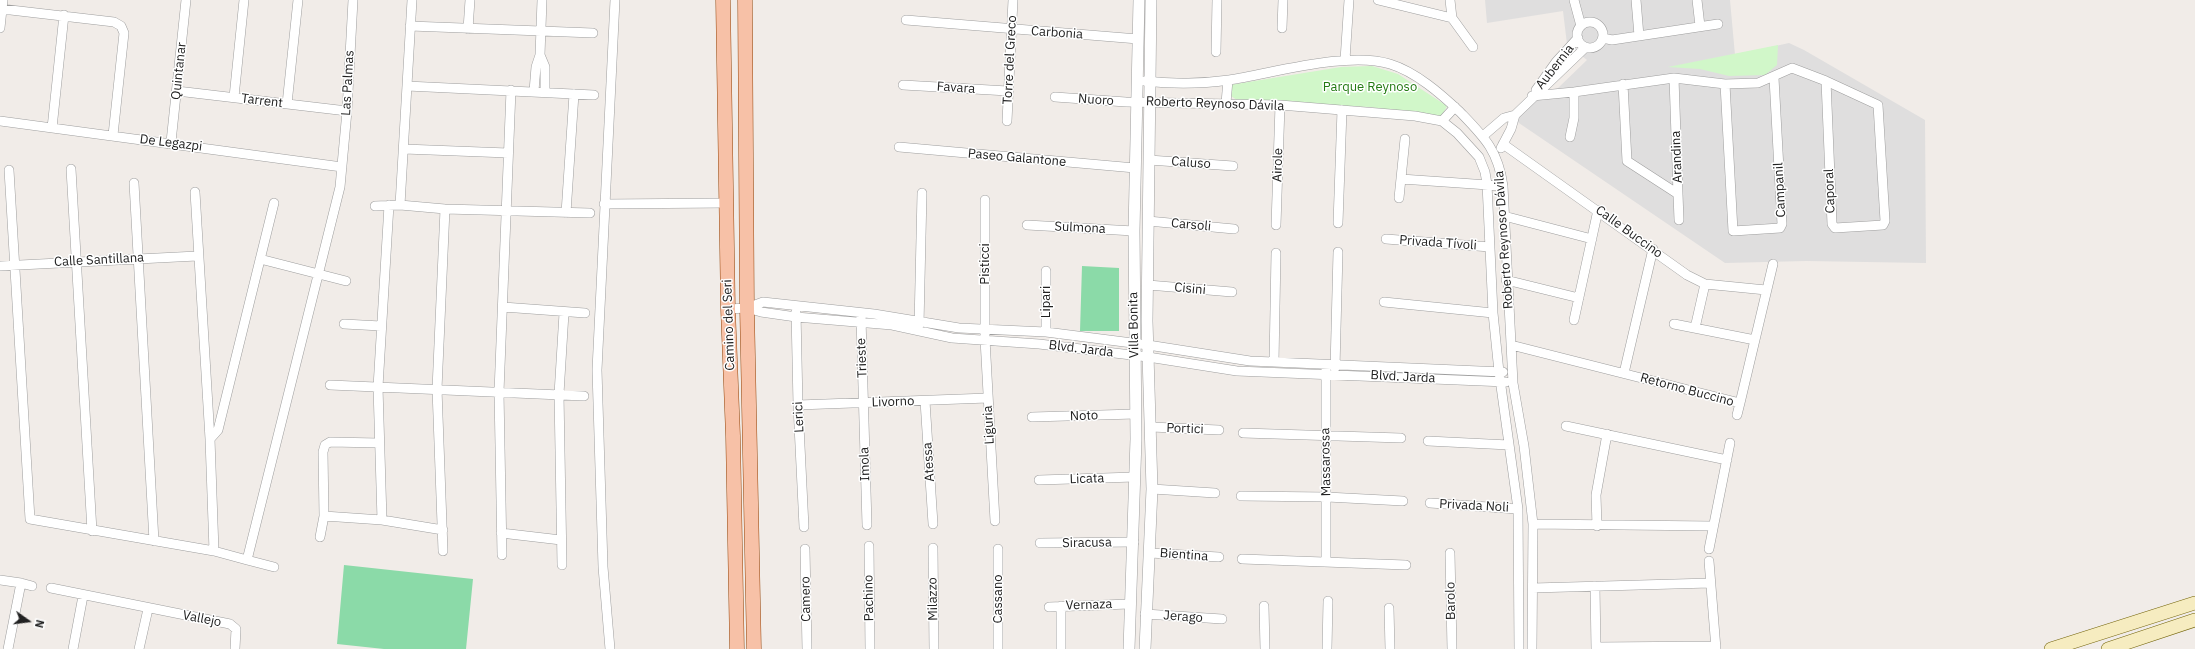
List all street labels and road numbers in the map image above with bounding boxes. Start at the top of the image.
street label: Torre del Greco [1000,15,1020,105]
street label: Carbonia [1030,23,1084,43]
street label: Quintanar [168,41,190,101]
street label: Aubernia [1533,41,1577,93]
street label: Las Palmas [338,50,358,116]
street label: Favara [936,79,976,97]
street label: Tarrent [240,91,284,111]
street label: Nuoro [1078,91,1114,109]
street label: Roberto Reynoso Dávila [1146,94,1284,114]
street label: Arandina [1668,130,1686,184]
street label: De Legazpi [139,131,203,155]
street label: Paseo Galantone [967,146,1067,170]
street label: Airole [1270,148,1286,182]
street label: Caluso [1171,154,1211,172]
street label: Campanil [1771,162,1789,218]
street label: Caporal [1821,168,1839,214]
street label: Roberto Reynoso Dávila [1491,170,1517,310]
street label: Calle Buccino [1592,202,1666,262]
street label: Carsoli [1170,215,1212,235]
street label: Sulmona [1054,219,1106,237]
street label: Privada Tívoli [1399,233,1477,253]
street label: Pisticci [977,243,993,285]
street label: Calle Santillana [54,250,144,270]
street label: Camino del Seri [720,279,738,371]
street label: Cisini [1174,280,1206,298]
street label: Lipari [1038,286,1054,318]
street label: Villa Bonita [1126,292,1142,358]
street label: Blvd. Jarda [1048,337,1114,361]
street label: Trieste [854,338,870,378]
street label: Blvd. Jarda [1370,368,1436,386]
street label: Retorno Buccino [1638,370,1736,410]
street label: Livorno [871,393,915,411]
street label: Lerici [790,401,808,433]
street label: Liguria [980,405,998,445]
street label: Noto [1070,408,1098,424]
street label: Portici [1166,421,1204,437]
street label: Massarossa [1318,428,1334,496]
street label: Atessa [920,442,938,482]
street label: Imola [857,447,873,481]
street label: Licata [1069,471,1105,487]
street label: Privada Noli [1439,496,1509,516]
street label: Siracusa [1062,535,1112,551]
street label: Bientina [1159,546,1209,564]
street label: Cassano [990,574,1006,624]
street label: Pachino [861,575,877,621]
street label: Camero [798,576,814,622]
street label: Milazzo [925,577,941,621]
street label: Barolo [1443,582,1459,620]
street label: Vernaza [1065,596,1113,614]
street label: Vallejo [181,608,223,630]
street label: Jerago [1163,608,1203,626]

